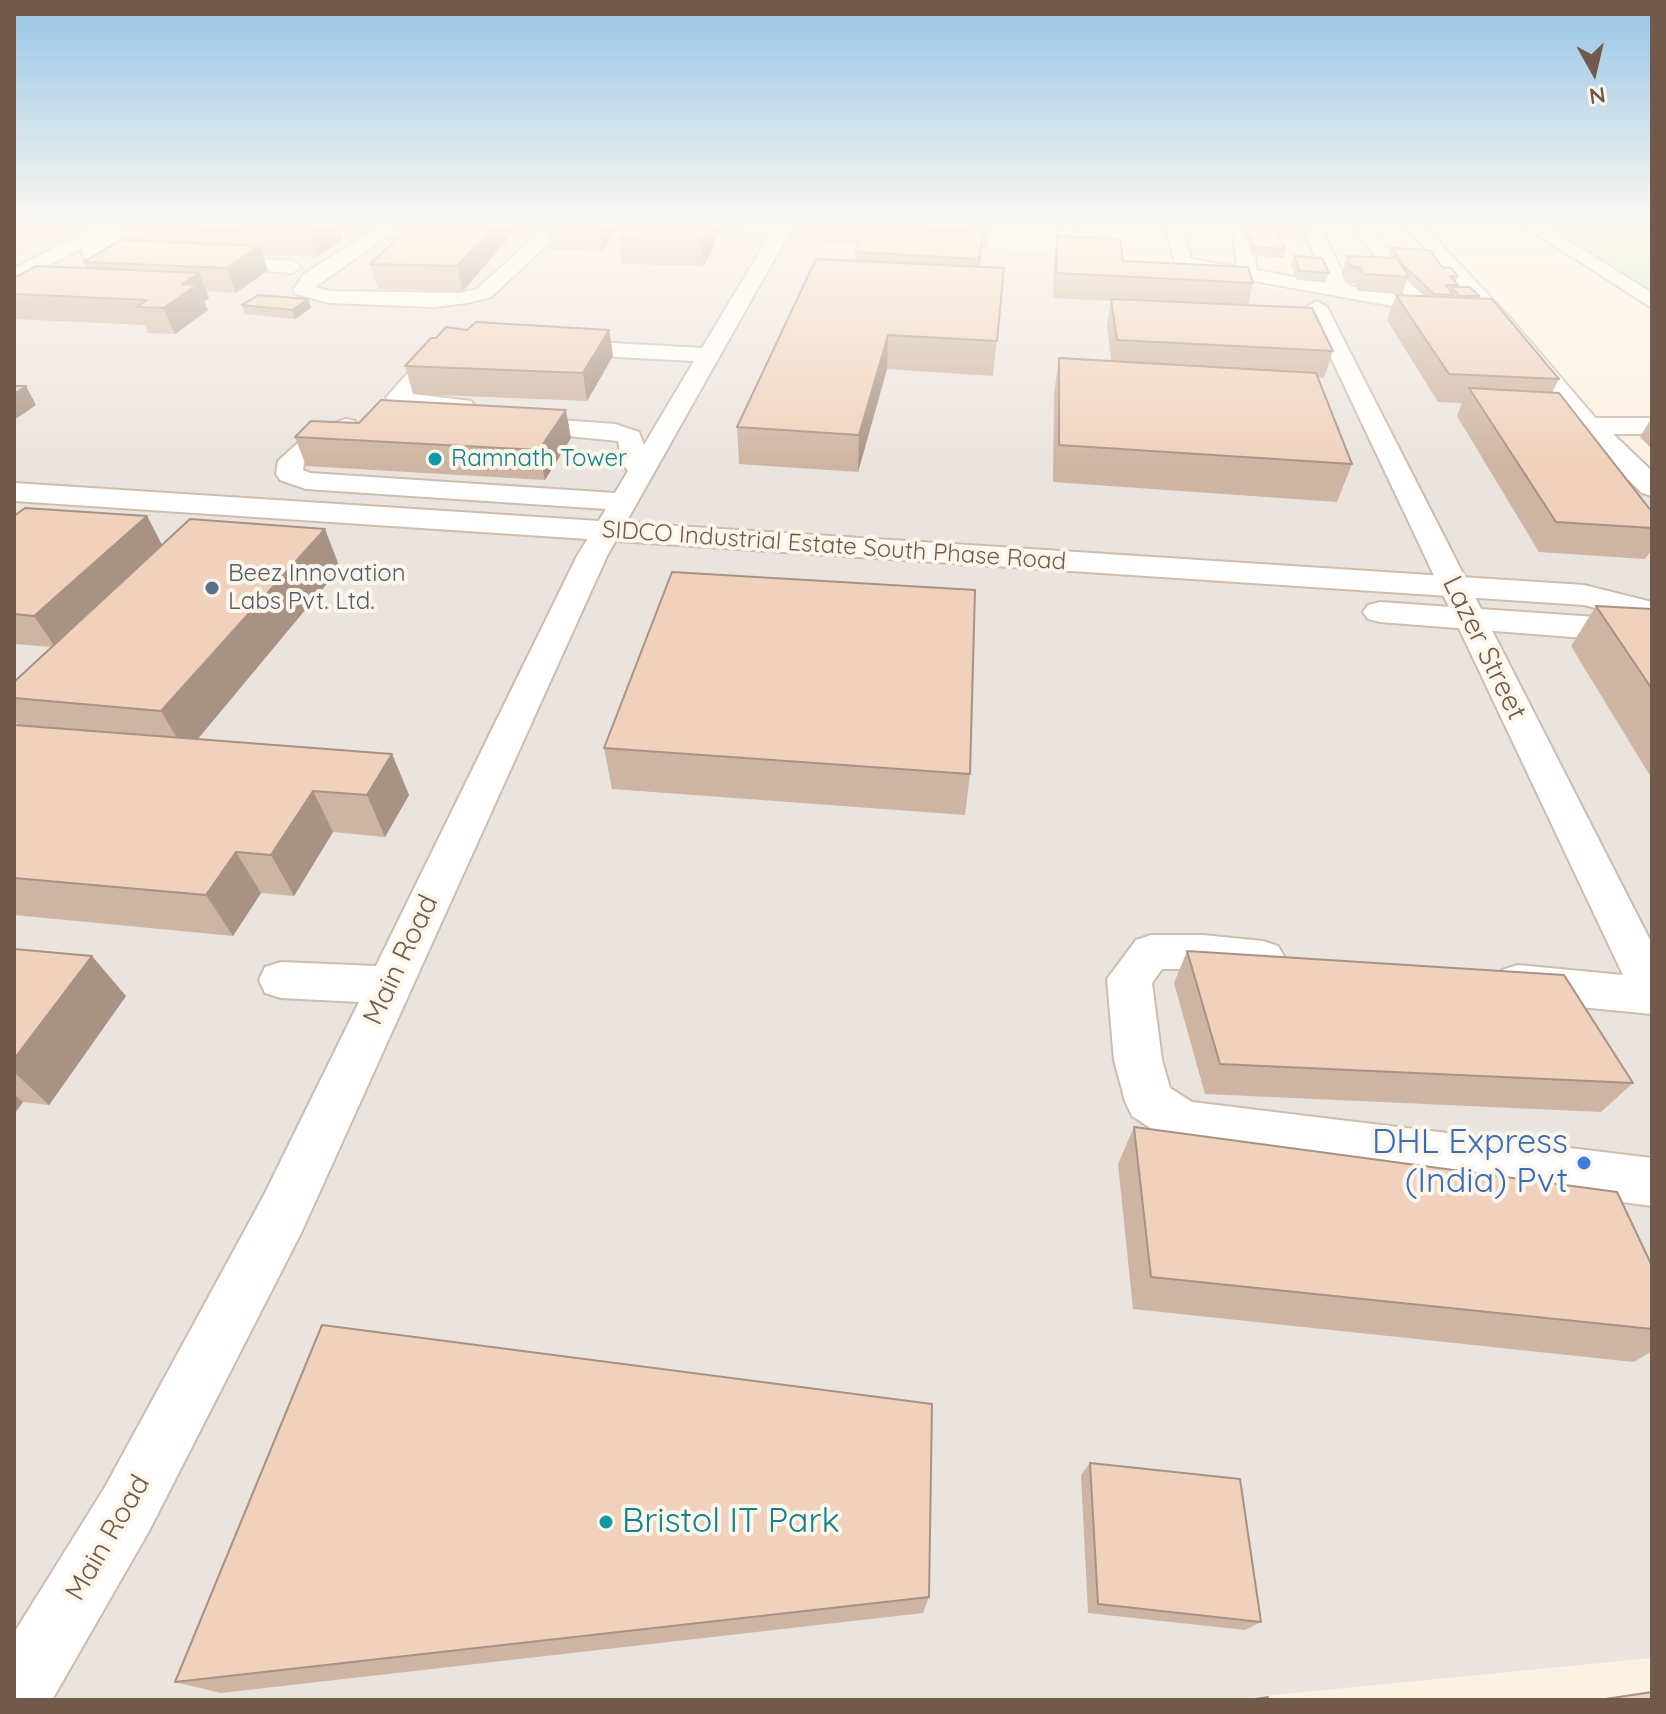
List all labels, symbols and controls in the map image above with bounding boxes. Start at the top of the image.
north arrow [1554,32,1634,112]
text: N [1587,81,1607,111]
place label: Ramnath Tower [451,445,627,473]
marker: Ramnath Tower [426,450,444,468]
street label: SIDCO Industrial Estate South Phase Road [601,515,1067,577]
place label: Beez Innovation Labs Pvt. Ltd. [228,560,406,616]
street label: Lazer Street [1435,571,1533,725]
marker: Beez Innovation Labs Pvt. Ltd. [203,579,221,597]
street label: Main Road [356,890,446,1030]
place label: DHL Express (India) Pvt [1372,1123,1568,1202]
marker: DHL Express (India) Pvt [1575,1154,1593,1172]
street label: Main Road [59,1469,157,1607]
place label: Bristol IT Park [622,1502,840,1542]
marker: Bristol IT Park [597,1513,615,1531]

